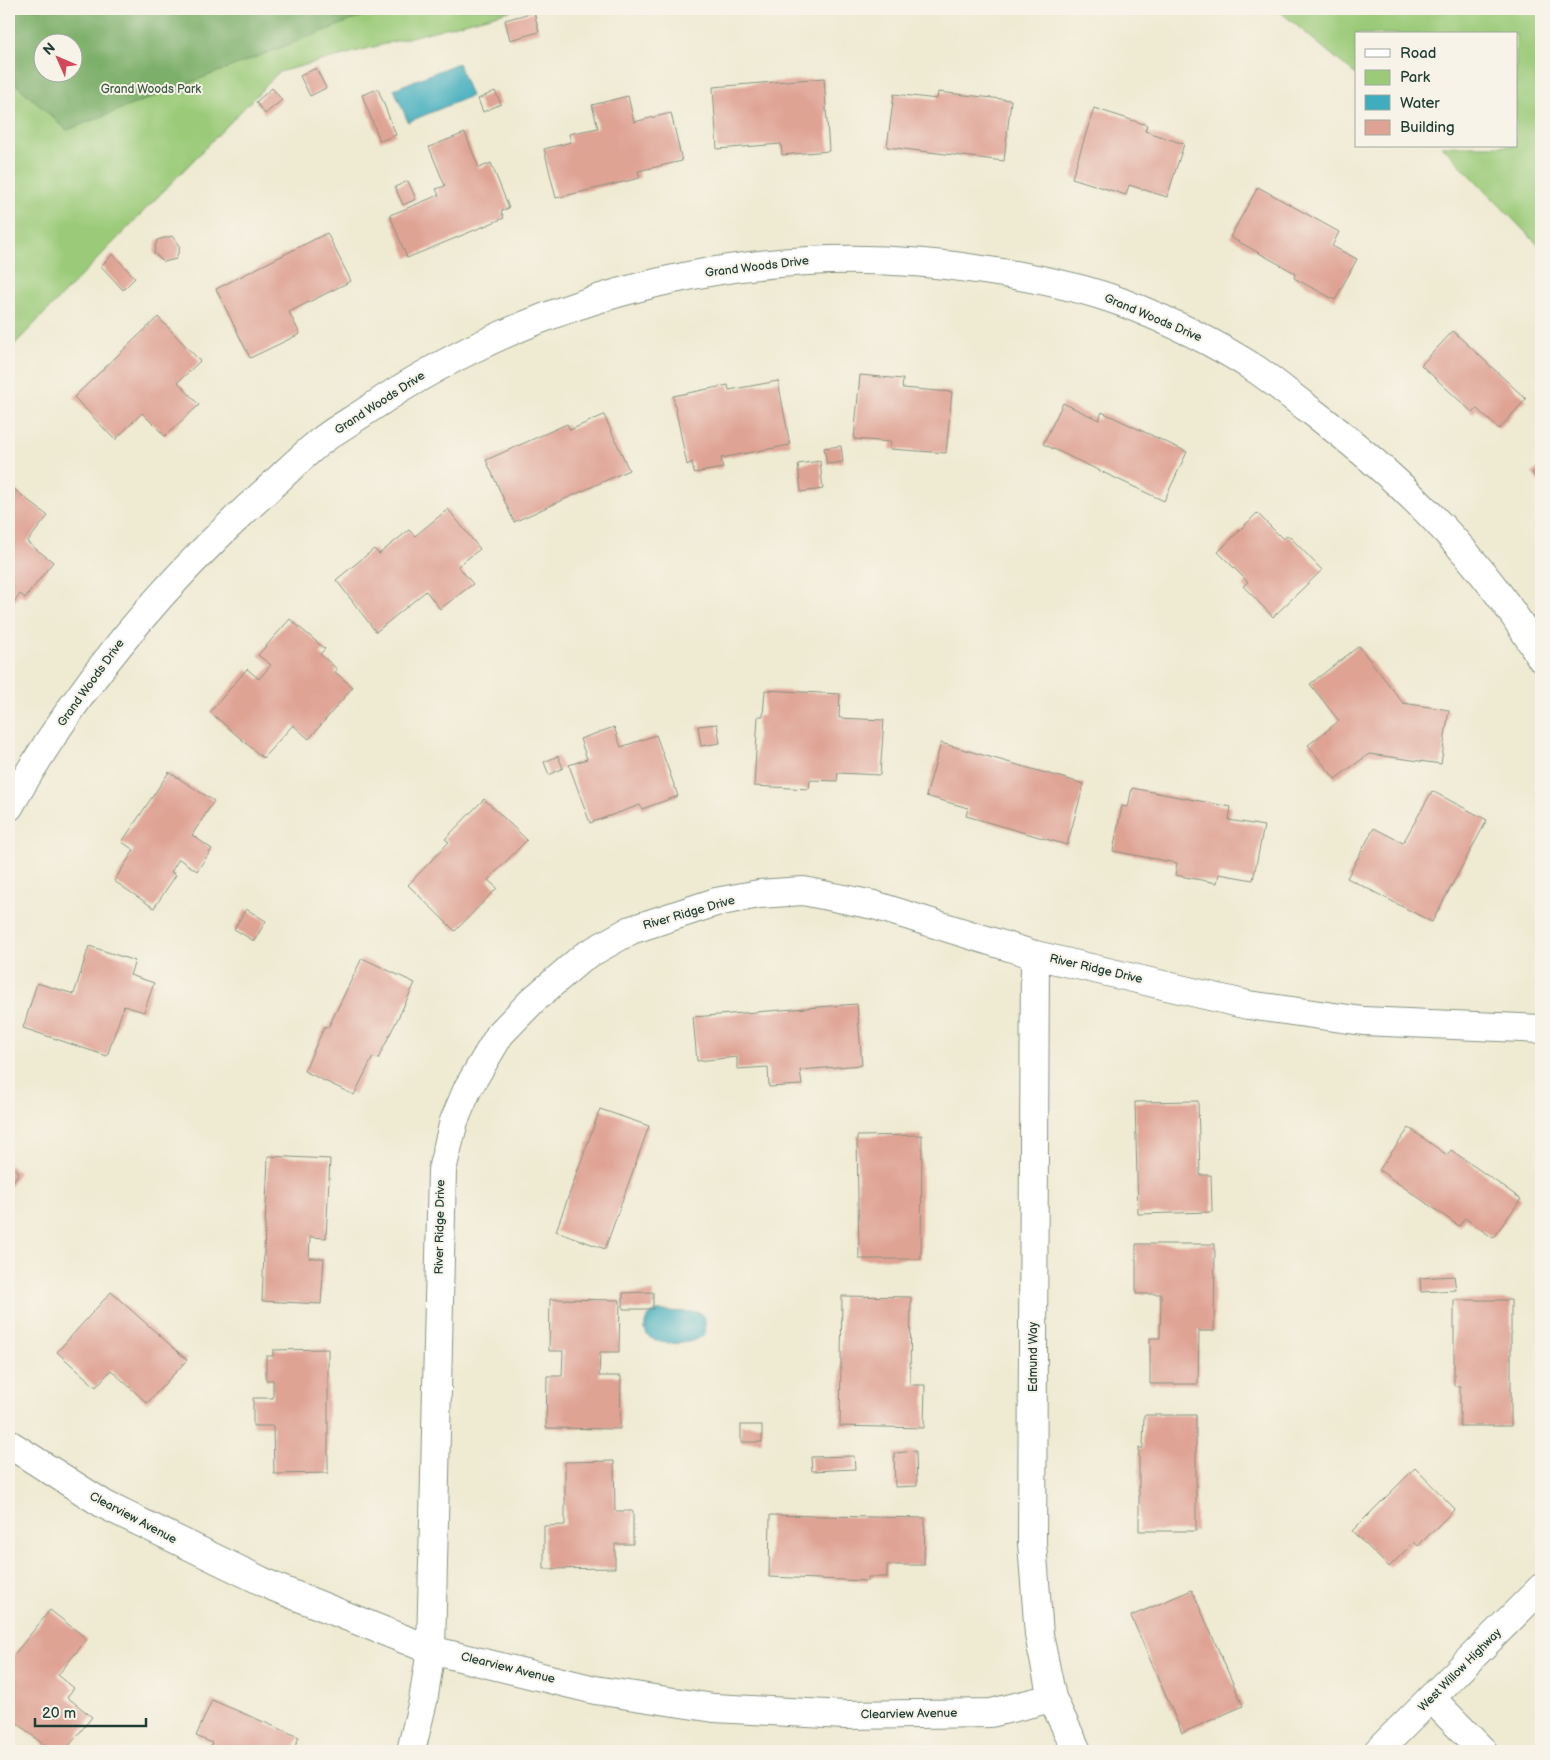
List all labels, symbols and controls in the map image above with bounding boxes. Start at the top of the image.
north arrow [32,32,82,82]
legend [1355,32,1518,148]
text: N [39,39,59,59]
text: Road [1400,44,1436,63]
text: Park [1400,68,1431,87]
park label: Grand Woods Park [101,82,201,97]
text: Water [1400,94,1440,113]
text: Building [1400,118,1455,137]
street label: Grand Woods Drive [704,253,810,281]
street label: Grand Woods Drive [1102,291,1204,345]
street label: Grand Woods Drive [332,368,428,438]
street label: Grand Woods Drive [54,636,128,730]
street label: River Ridge Drive [641,893,737,933]
street label: River Ridge Drive [1048,951,1144,987]
street label: River Ridge Drive [432,1179,448,1275]
street label: Edmund Way [1026,1321,1041,1392]
street label: Clearview Avenue [87,1489,179,1547]
street label: West Willow Highway [1415,1625,1505,1715]
street label: Clearview Avenue [459,1649,557,1687]
scale bar [35,1695,146,1727]
text: 20 m [42,1704,76,1723]
street label: Clearview Avenue [861,1706,957,1722]

